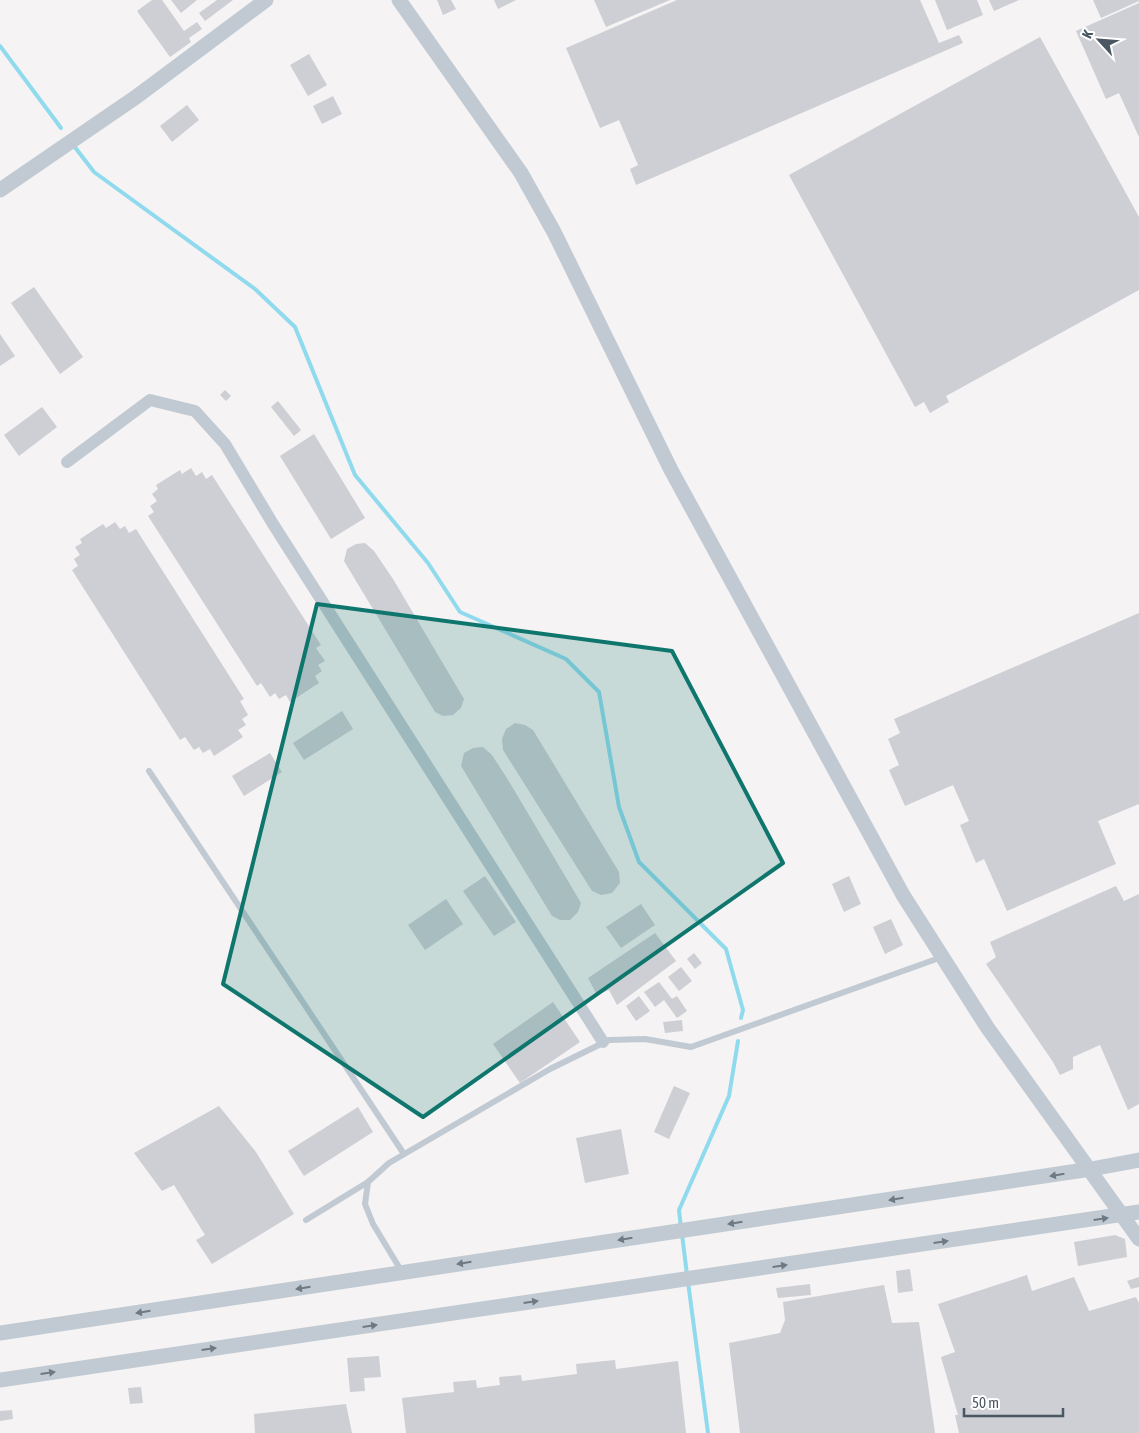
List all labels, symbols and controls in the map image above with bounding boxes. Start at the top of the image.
north arrow [1074,15,1124,65]
text: K [1079,28,1096,41]
one-way arrow [1048,1171,1064,1179]
one-way arrow [888,1195,904,1203]
one-way arrow [1094,1214,1110,1222]
one-way arrow [727,1219,743,1227]
one-way arrow [616,1236,632,1244]
one-way arrow [933,1238,949,1246]
one-way arrow [456,1260,472,1268]
one-way arrow [772,1262,788,1270]
one-way arrow [295,1284,311,1292]
one-way arrow [523,1298,539,1306]
one-way arrow [134,1308,150,1316]
one-way arrow [362,1321,378,1329]
one-way arrow [201,1345,217,1353]
one-way arrow [41,1368,57,1376]
scale bar [964,1386,1063,1418]
text: 50 m [972,1394,999,1411]

